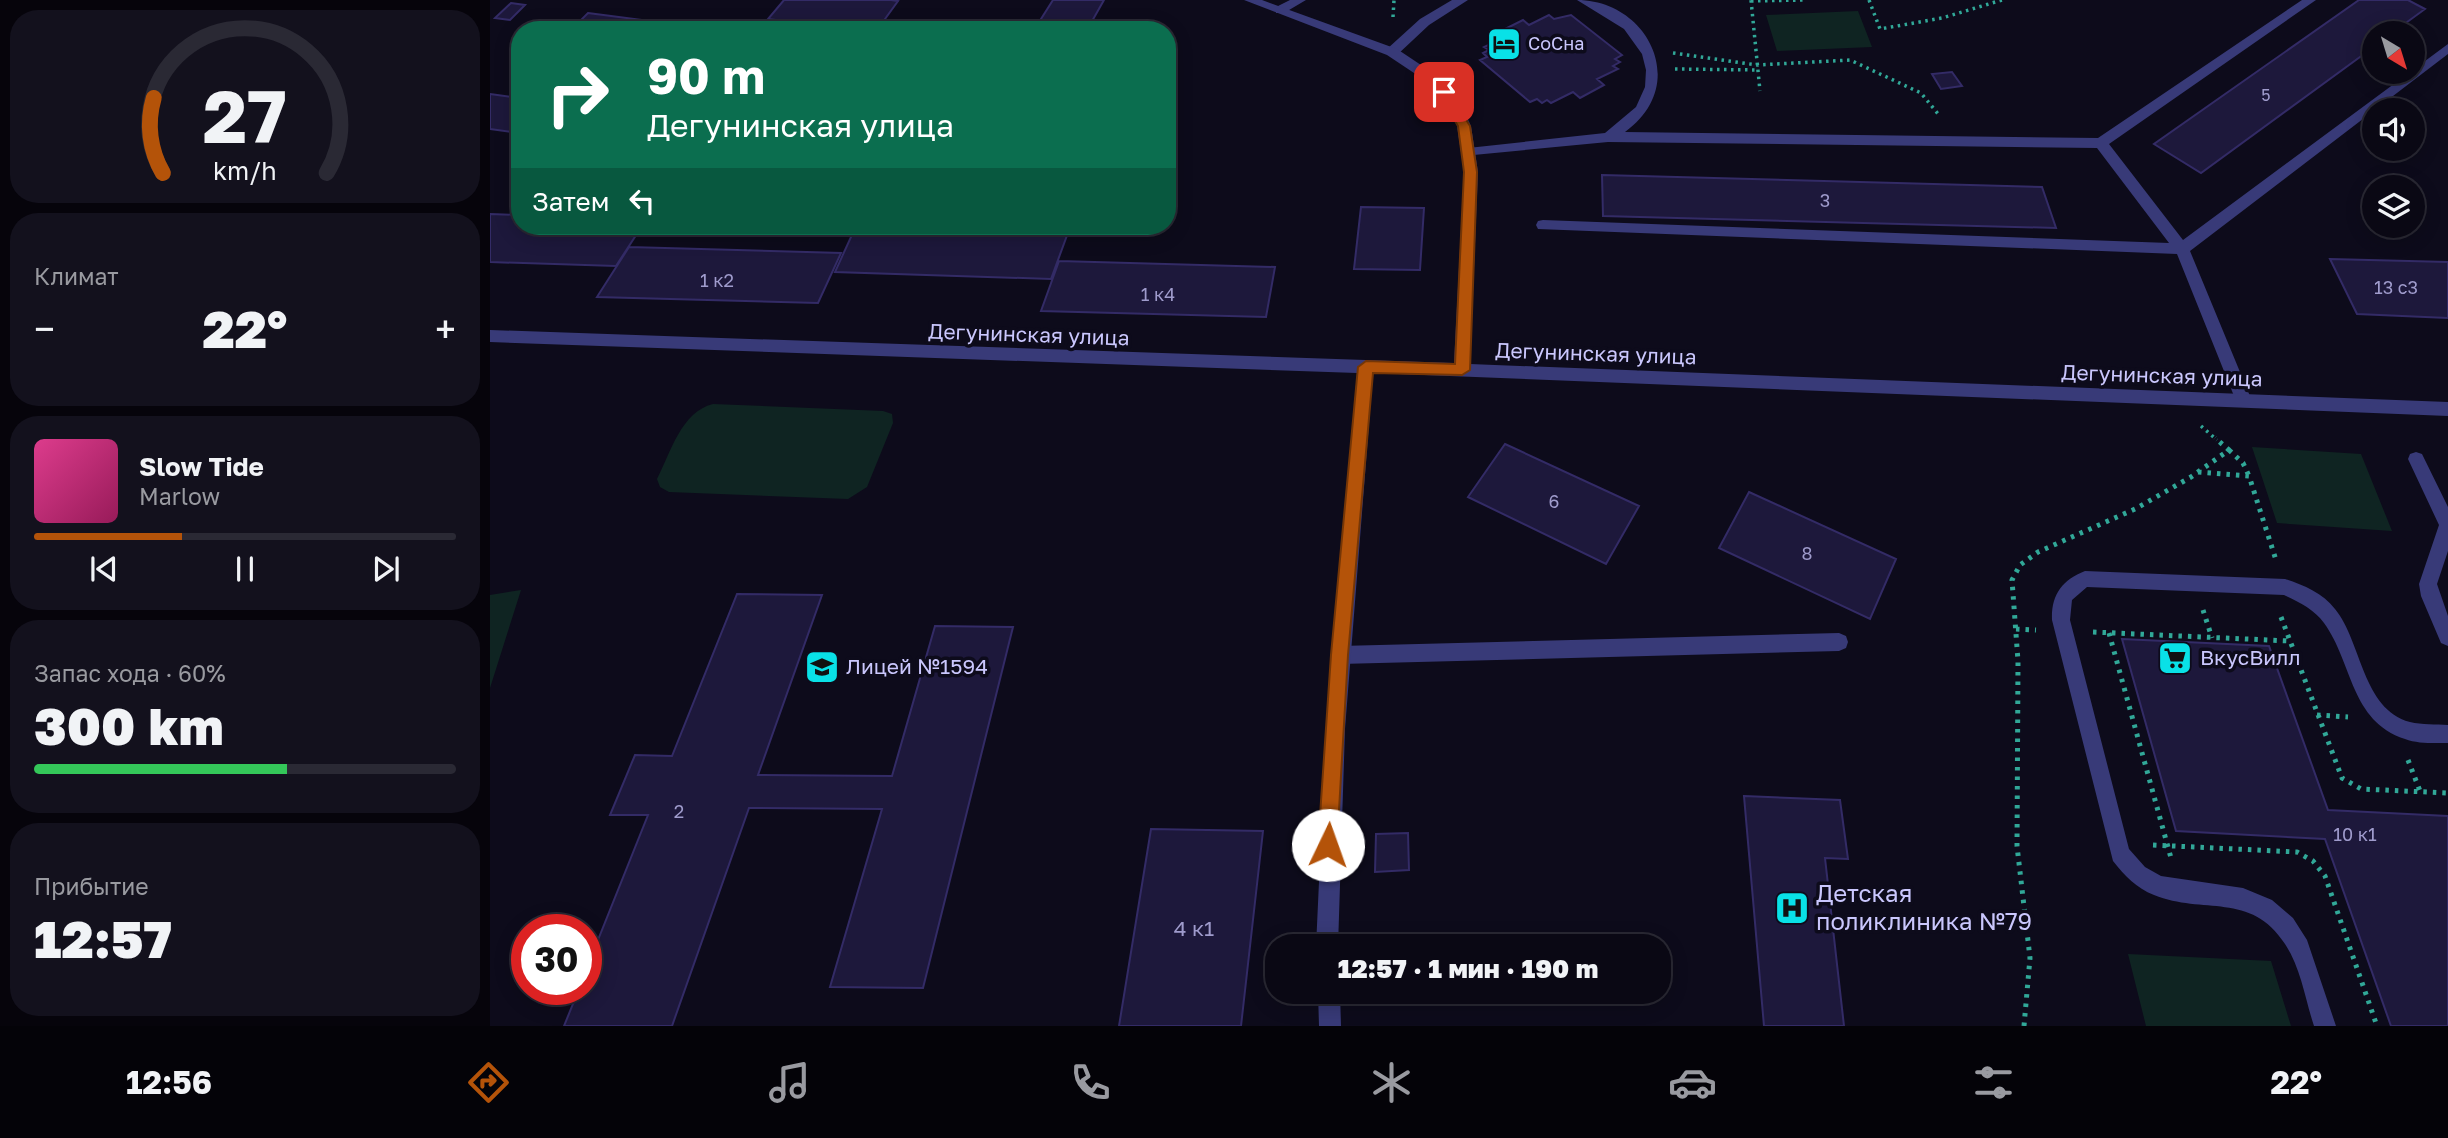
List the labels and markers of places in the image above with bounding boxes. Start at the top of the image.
hotel icon: СоСна [1485,25,1523,63]
place label: СоСна [1528,32,1584,54]
pin [1414,62,1474,122]
supermarket icon: ВкусВилл [2156,639,2194,677]
place label: ВкусВилл [2200,644,2301,670]
school or university icon: Лицей №1594 [803,648,841,686]
place label: Лицей №1594 [846,653,988,679]
place label: Детская поликлиника №79 [1816,878,2032,935]
hospital icon: Детская поликлиника №79 [1773,889,1811,927]

